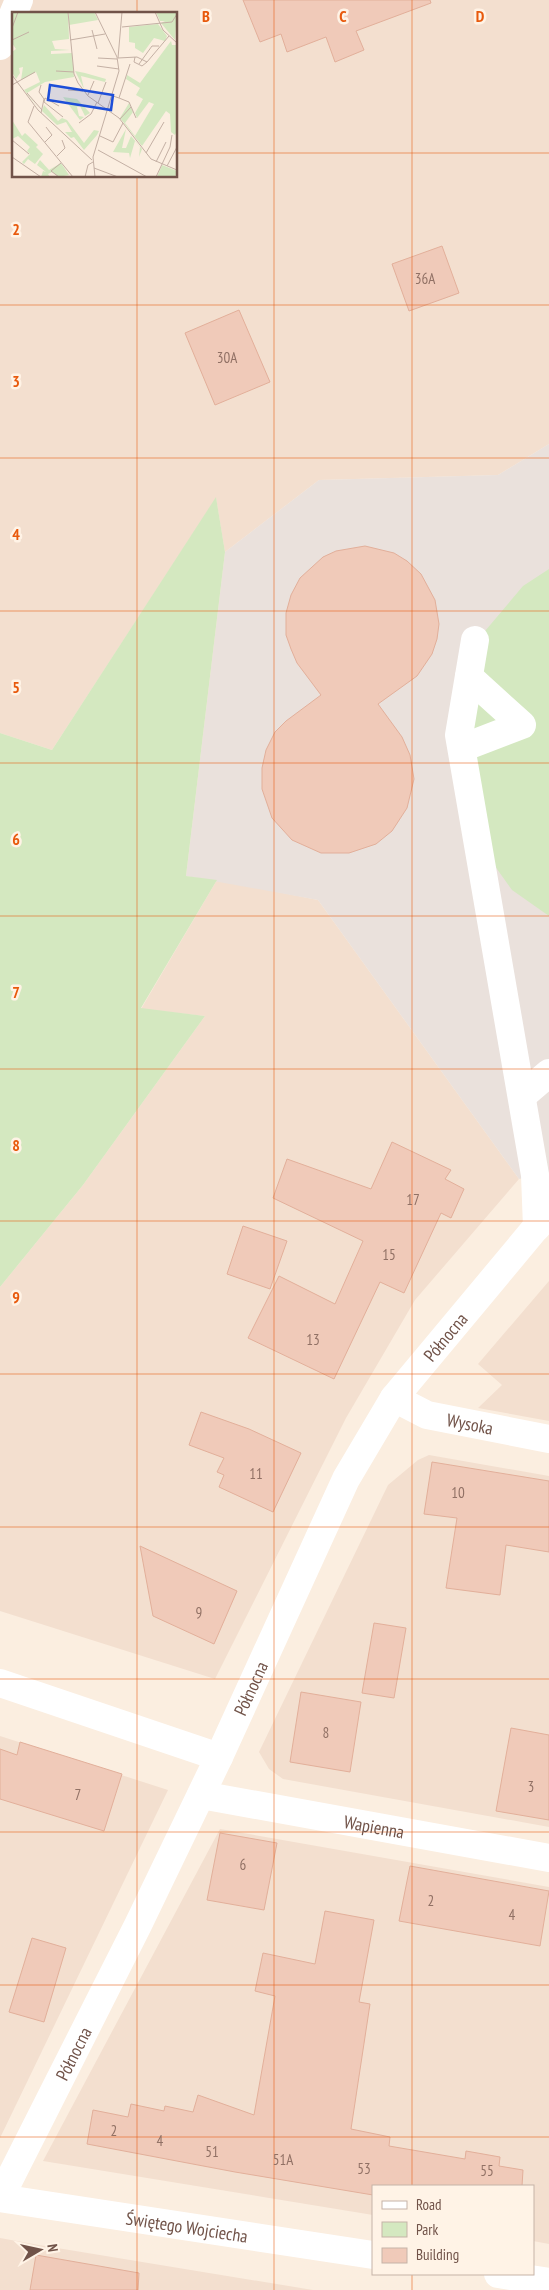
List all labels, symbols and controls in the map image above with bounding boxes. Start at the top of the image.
text: B [202,6,210,26]
text: C [339,6,347,26]
text: D [476,6,485,26]
inset map [12,12,178,178]
text: 2 [12,219,20,239]
house number: 36A [415,269,436,288]
house number: 30A [217,348,238,367]
text: 3 [12,371,20,391]
text: 4 [12,524,20,544]
text: 5 [12,677,20,697]
text: 6 [12,829,20,849]
text: 7 [12,982,20,1002]
text: 8 [12,1135,20,1155]
house number: 17 [406,1190,420,1209]
house number: 15 [382,1245,396,1264]
text: 9 [12,1287,20,1307]
street label: Północna [418,1308,472,1366]
house number: 13 [306,1330,320,1349]
street label: Wysoka [445,1408,495,1439]
house number: 11 [249,1464,263,1483]
house number: 10 [451,1483,465,1502]
house number: 9 [196,1603,202,1622]
street label: Północna [228,1658,273,1719]
house number: 8 [323,1723,329,1742]
house number: 3 [528,1777,534,1796]
house number: 7 [75,1785,81,1804]
street label: Wapienna [342,1810,406,1843]
house number: 6 [240,1855,247,1874]
house number: 2 [428,1891,434,1910]
house number: 4 [509,1905,516,1924]
street label: Północna [50,2023,96,2084]
house number: 2 [111,2121,117,2140]
house number: 4 [157,2131,164,2150]
house number: 51 [205,2142,219,2161]
house number: 51A [273,2150,294,2169]
house number: 53 [357,2159,371,2178]
house number: 55 [480,2161,494,2180]
legend [372,2185,534,2275]
text: Road [416,2195,442,2214]
street label: Świętego Wojciecha [124,2206,249,2247]
text: Park [416,2220,438,2239]
north arrow [15,2225,65,2275]
text: N [43,2243,62,2253]
text: Building [416,2245,459,2264]

